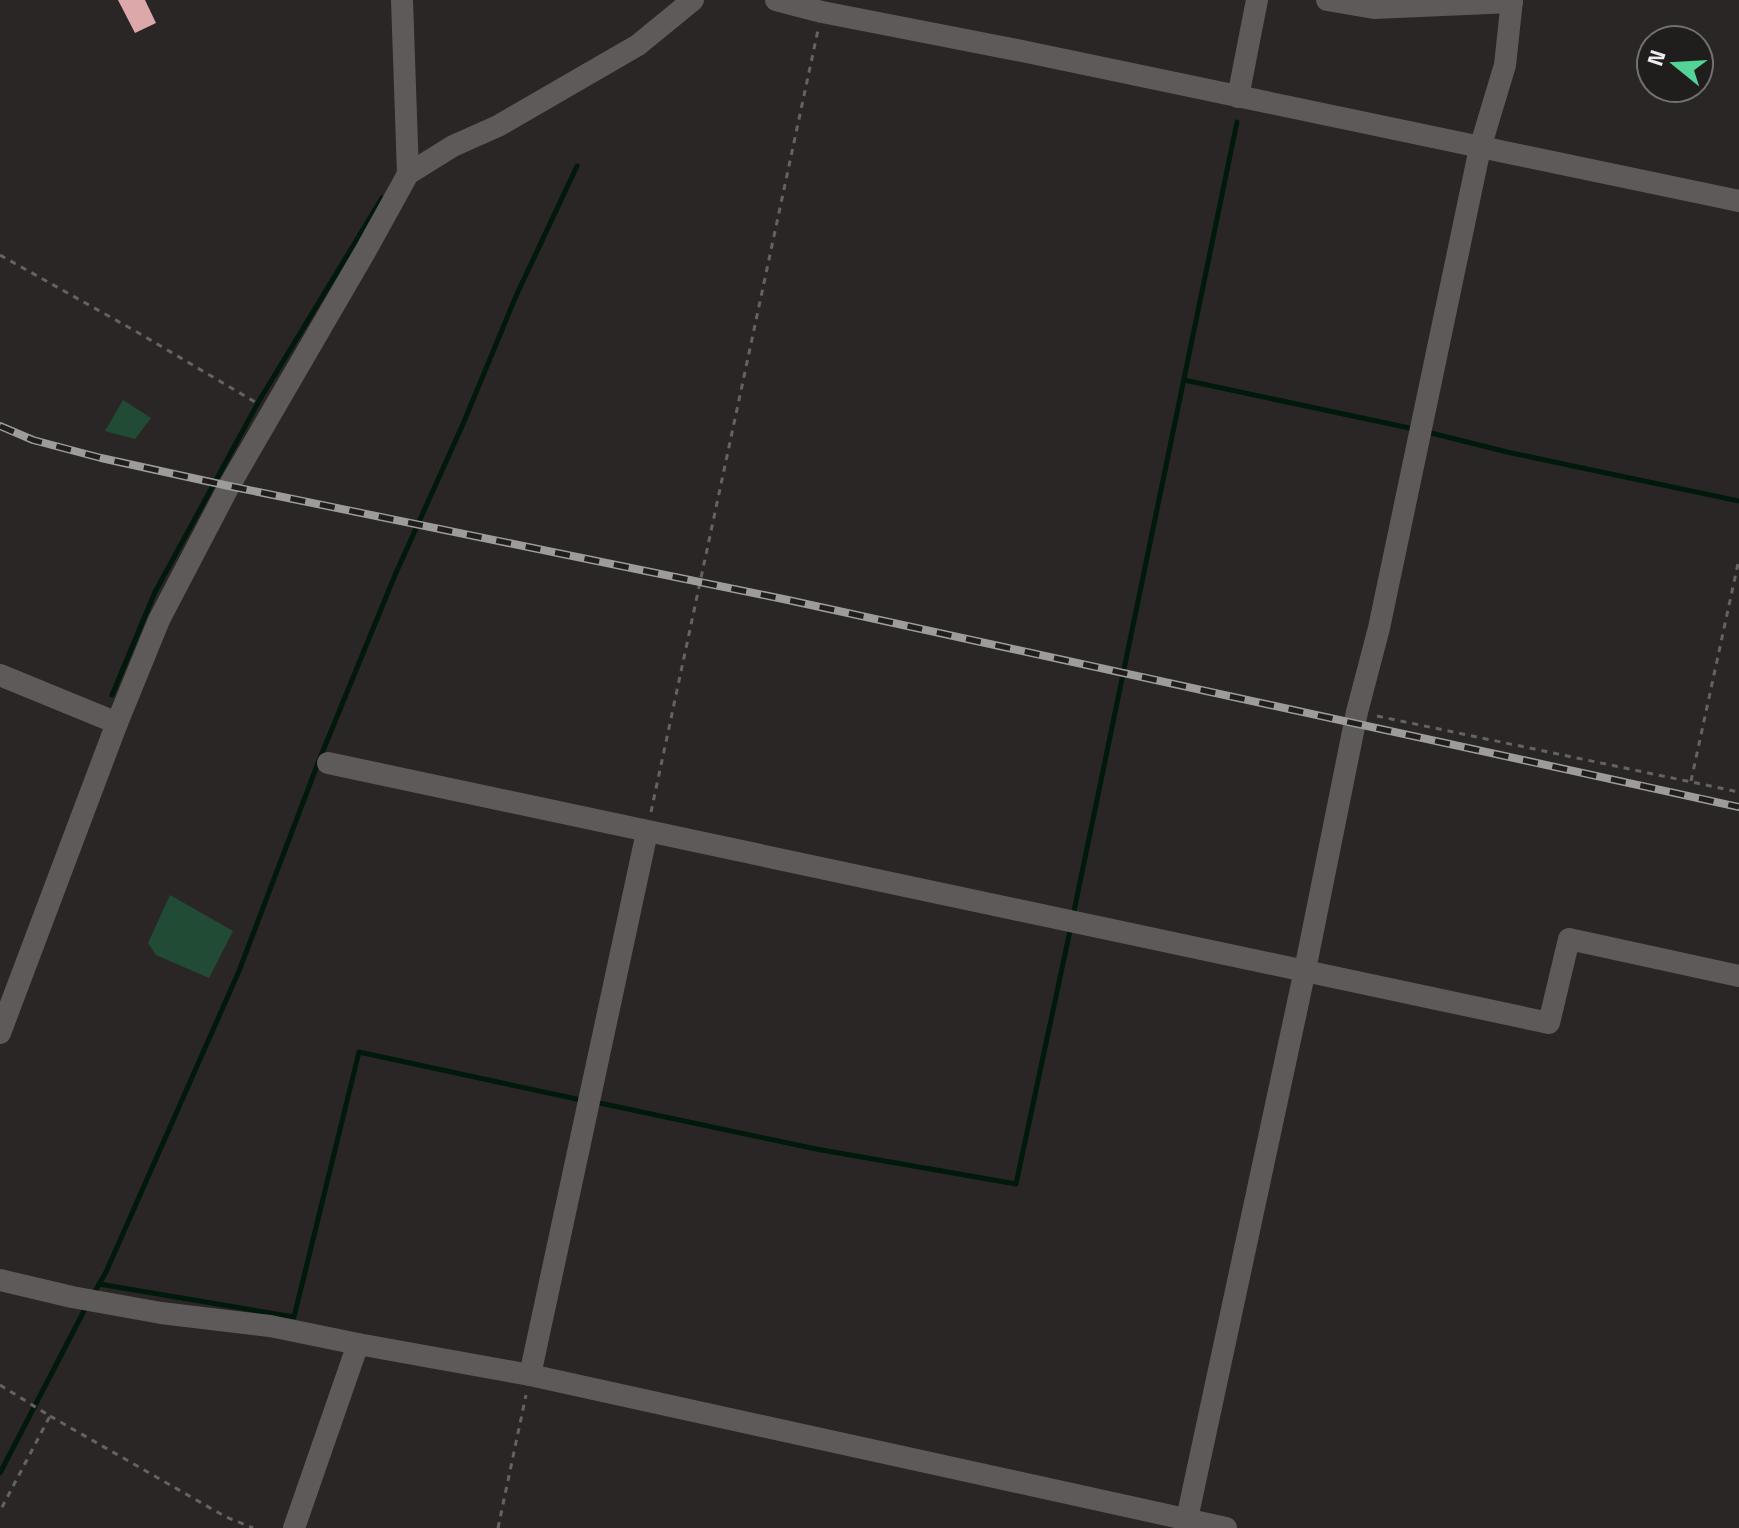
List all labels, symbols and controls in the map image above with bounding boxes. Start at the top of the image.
north arrow [1635,24,1715,104]
text: N [1637,45,1675,70]

